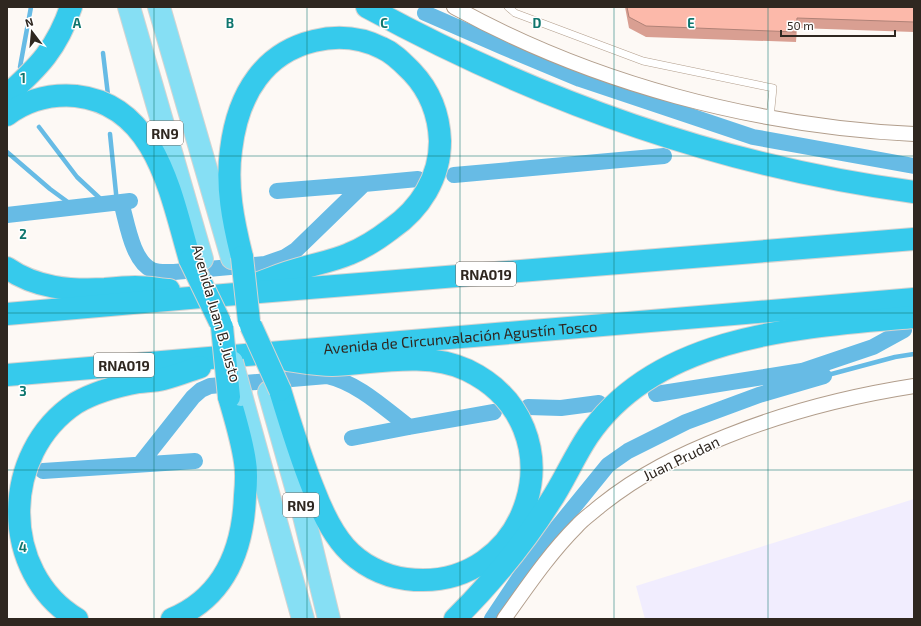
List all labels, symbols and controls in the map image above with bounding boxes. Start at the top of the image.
north arrow [12,12,52,52]
scale bar [781,12,895,38]
text: N [23,15,35,29]
text: A [73,15,82,31]
text: B [226,15,234,31]
text: C [380,15,388,31]
text: D [533,15,542,31]
text: E [687,15,695,31]
text: 50 m [787,18,814,32]
text: 1 [20,70,26,86]
road number: RN9 [147,121,183,145]
text: 2 [19,226,27,242]
street label: Avenida Juan B. Justo [189,242,245,384]
road number: RNA019 [456,262,516,286]
street label: Avenida de Circunvalación Agustín Tosco [323,317,598,357]
road number: RNA019 [94,353,154,377]
text: 3 [19,383,27,399]
street label: Juan Prudan [640,432,722,484]
road number: RN9 [283,493,319,517]
text: 4 [19,539,27,555]

